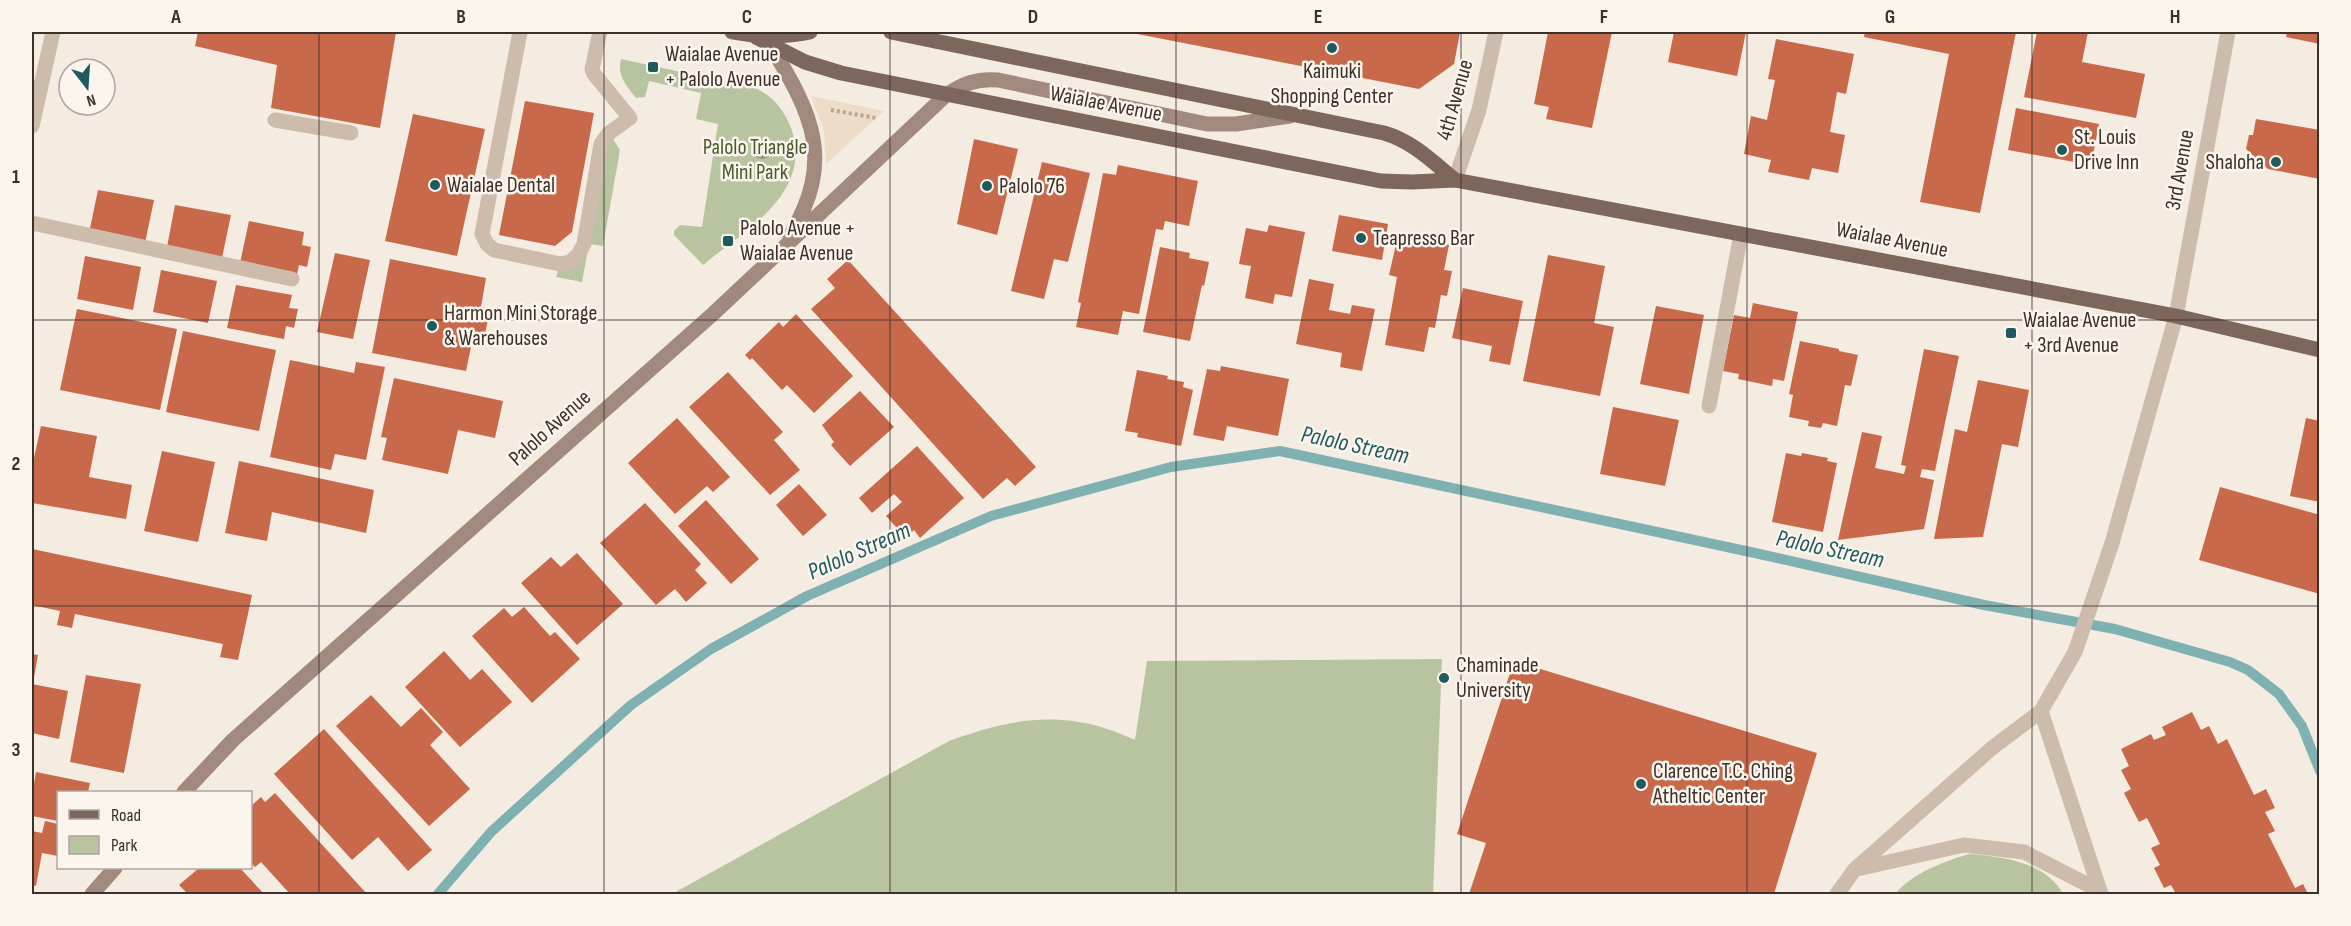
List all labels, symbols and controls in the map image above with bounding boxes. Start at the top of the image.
text: A [170,5,181,29]
text: B [456,5,466,29]
text: C [742,5,752,29]
text: D [1028,5,1038,29]
text: E [1314,5,1322,29]
text: F [1600,5,1608,29]
text: G [1885,5,1895,29]
text: H [2170,5,2180,29]
place label: Waialae Avenue + Palolo Avenue [665,41,780,93]
marker: Kaimuki Shopping Center [1325,41,1339,55]
north arrow [57,57,117,117]
street label: 4th Avenue [1431,57,1479,143]
place label: Kaimuki Shopping Center [1271,58,1393,110]
marker: Waialae Avenue + Palolo Avenue [646,60,660,74]
street label: Waialae Avenue [1048,80,1164,128]
text: N [84,90,98,110]
place label: St. Louis Drive Inn [2074,124,2139,176]
street label: 3rd Avenue [2160,127,2200,213]
park label: Palolo Triangle Mini Park [703,134,807,186]
marker: St. Louis Drive Inn [2055,143,2069,157]
place label: Shaloha [2206,149,2264,176]
marker: Shaloha [2269,155,2283,169]
text: 1 [12,165,20,189]
place label: Waialae Dental [447,172,555,199]
place label: Palolo 76 [999,173,1065,200]
marker: Waialae Dental [428,178,442,192]
marker: Palolo 76 [980,179,994,193]
place label: Palolo Avenue + Waialae Avenue [740,215,855,267]
street label: Waialae Avenue [1834,216,1950,264]
place label: Teapresso Bar [1373,225,1475,252]
marker: Teapresso Bar [1354,231,1368,245]
marker: Palolo Avenue + Waialae Avenue [721,234,735,248]
place label: Harmon Mini Storage & Warehouses [444,300,597,352]
place label: Waialae Avenue + 3rd Avenue [2023,307,2136,359]
marker: Harmon Mini Storage & Warehouses [425,319,439,333]
marker: Waialae Avenue + 3rd Avenue [2004,326,2018,340]
street label: Palolo Avenue [503,384,597,472]
water label: Palolo Stream [1298,419,1412,471]
text: 2 [12,452,20,476]
water label: Palolo Stream [803,515,915,587]
water label: Palolo Stream [1773,523,1887,575]
place label: Chaminade University [1456,652,1539,704]
marker: Chaminade University [1437,671,1451,685]
text: 3 [12,738,21,762]
place label: Clarence T.C. Ching Atheltic Center [1652,758,1793,810]
marker: Clarence T.C. Ching Atheltic Center [1634,777,1648,791]
legend [57,791,252,869]
text: Road [111,805,141,826]
text: Park [111,835,137,856]

